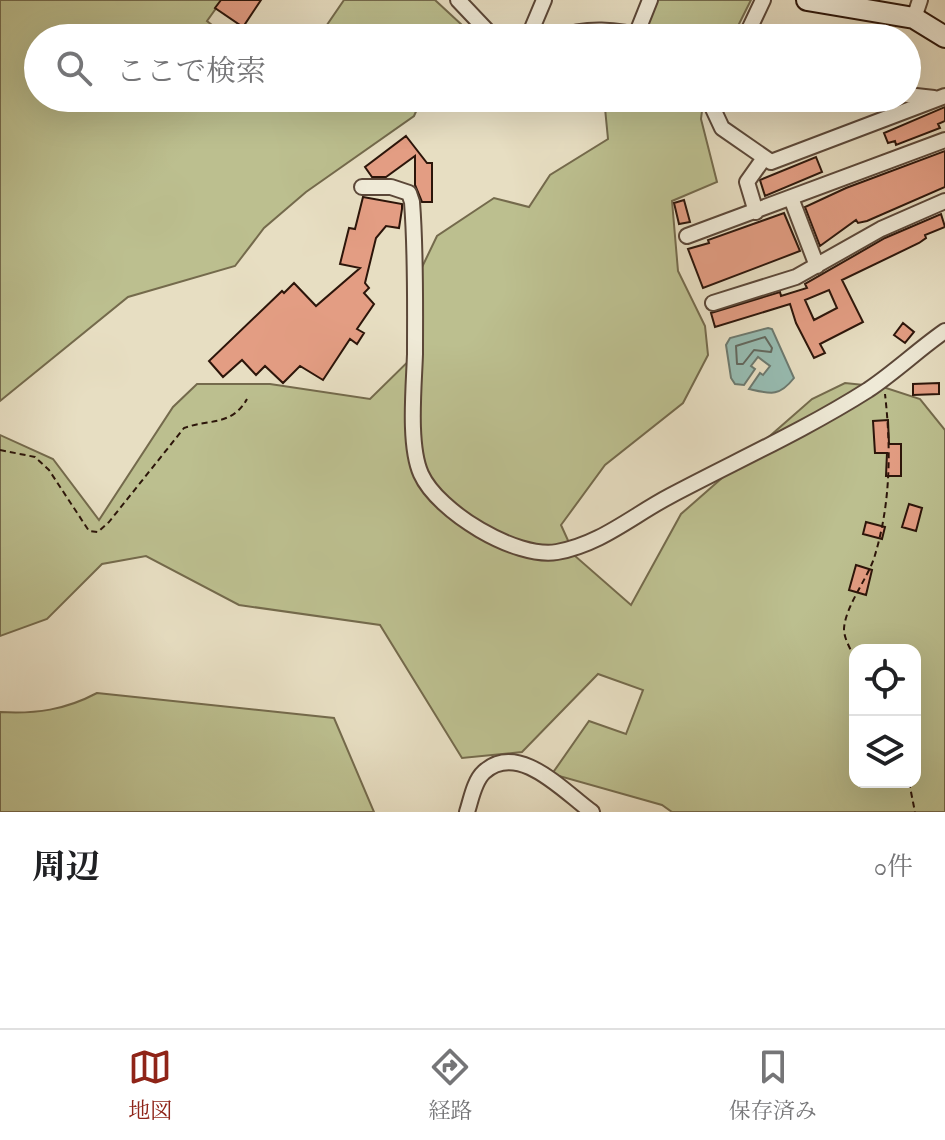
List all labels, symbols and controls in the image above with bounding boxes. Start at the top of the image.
search box [24,24,921,112]
icon: search [52,46,96,90]
text: ここで検索 [116,53,266,90]
map controls [849,644,921,788]
button: locate [849,644,921,716]
button: layers [849,716,921,788]
text: 周辺 [32,846,100,889]
text: 0件 [874,851,913,883]
tab: 地図 [128,1045,172,1125]
tab: 経路 [428,1045,473,1125]
tab: 保存済み [729,1045,817,1125]

